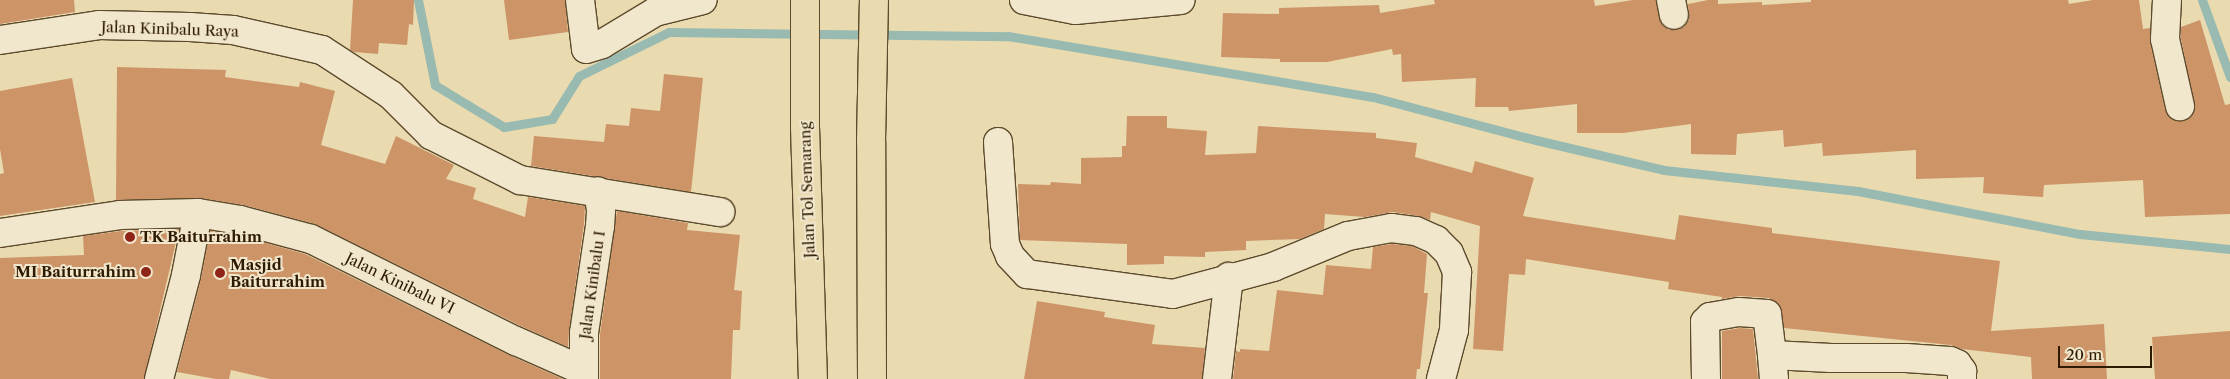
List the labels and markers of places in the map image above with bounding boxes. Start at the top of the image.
place label: TK Baiturrahim [140,228,262,246]
marker: TK Baiturrahim [124,231,136,243]
place label: Masjid Baiturrahim [230,255,325,290]
place label: MI Baiturrahim [15,263,136,281]
marker: MI Baiturrahim [140,266,152,278]
marker: Masjid Baiturrahim [214,267,226,279]

